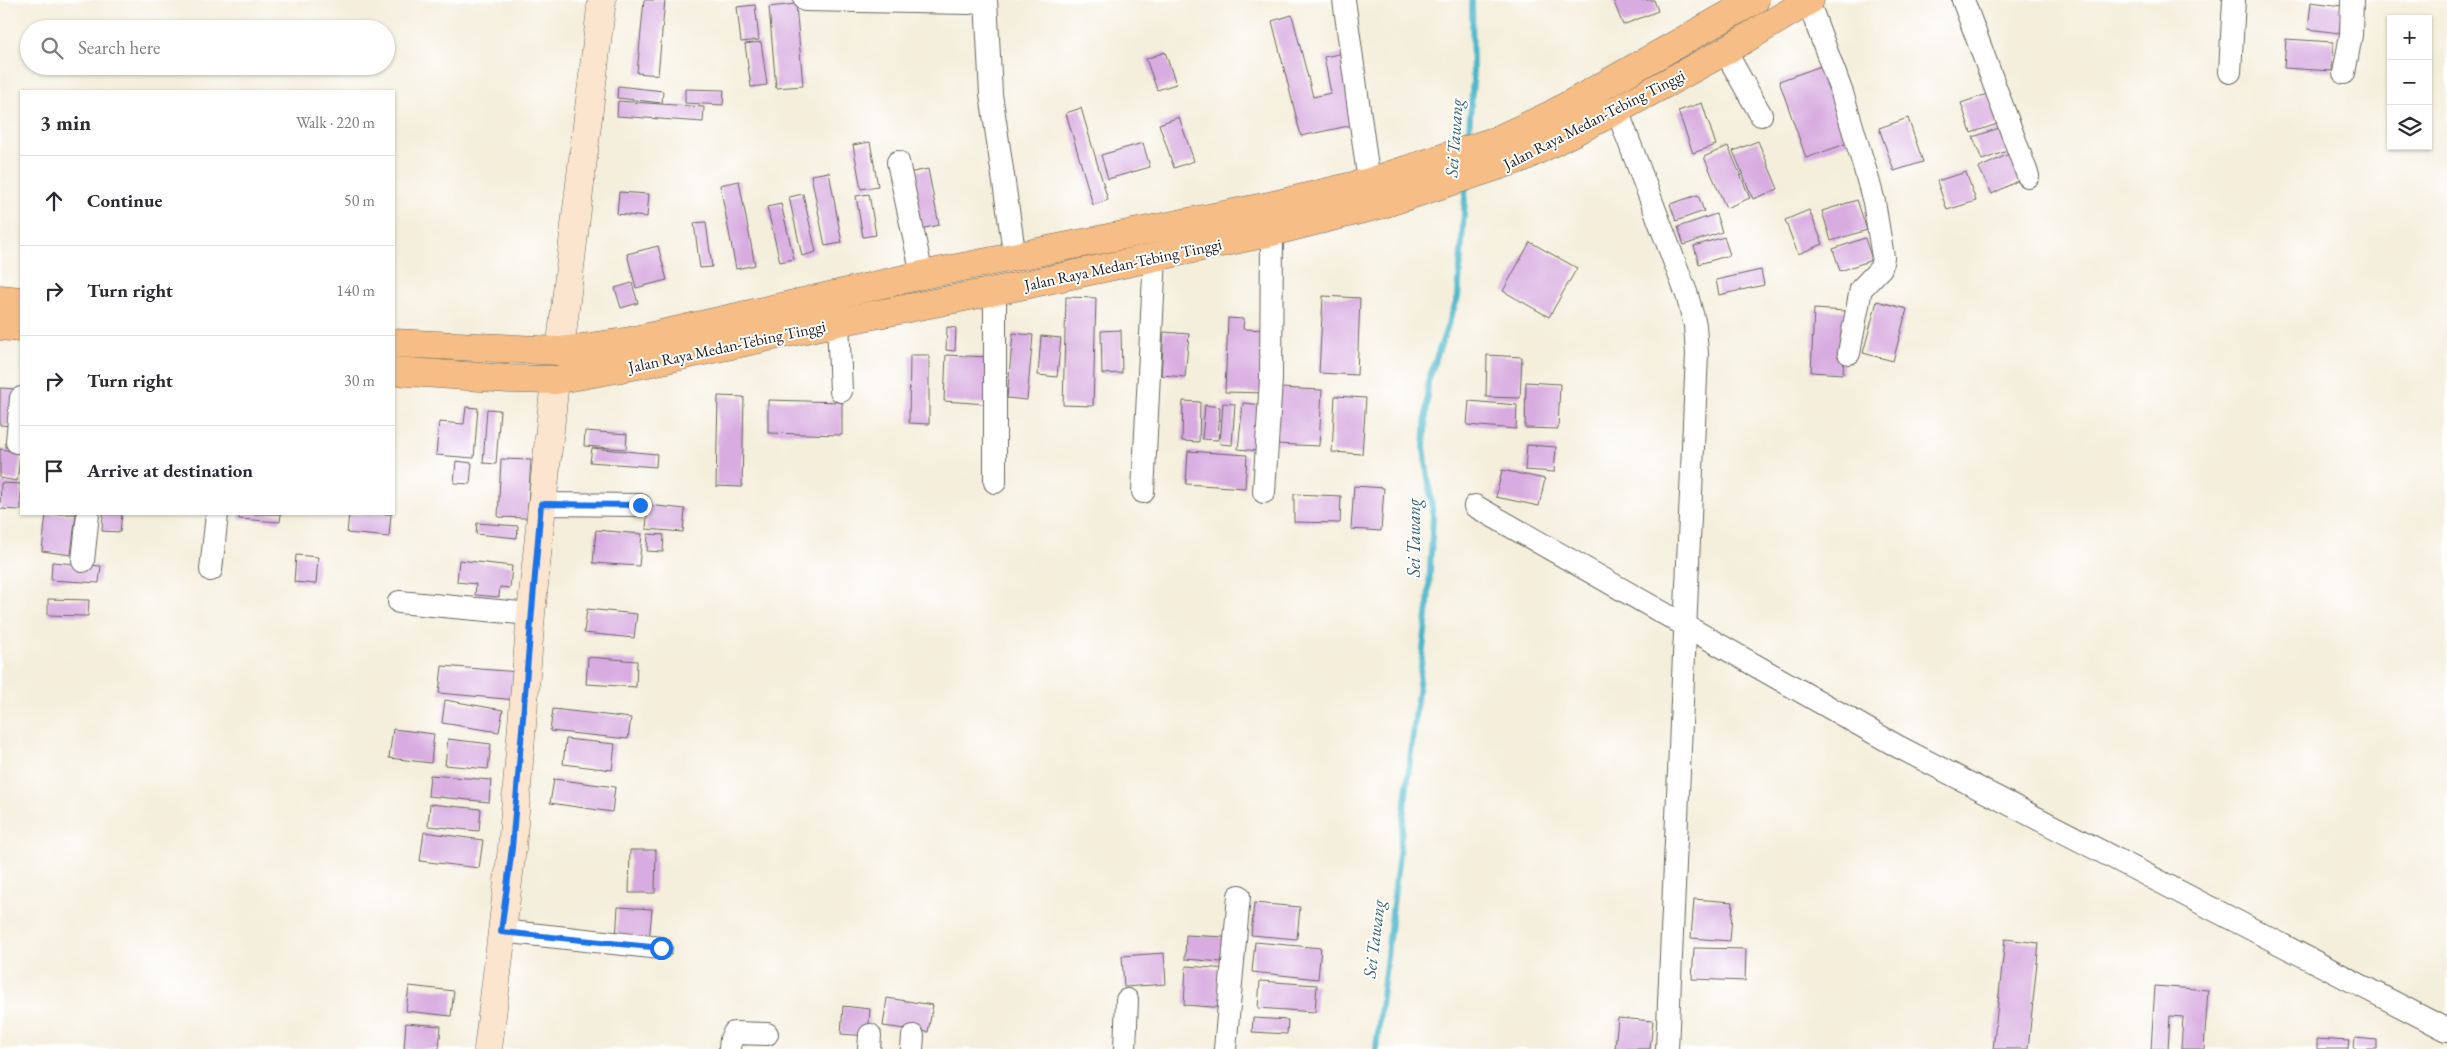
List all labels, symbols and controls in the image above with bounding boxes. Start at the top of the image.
map controls [2387,15,2432,150]
button: + [2387,15,2432,60]
search box [20,20,395,75]
icon: search [38,34,66,62]
text: Search here [78,35,160,60]
button: − [2387,60,2432,105]
street label: Jalan Raya Medan-Tebing Tinggi [1498,64,1689,175]
water label: Sei Tawang [1439,97,1469,179]
button: layers [2387,105,2432,150]
text: 3 min [40,109,91,136]
text: Walk · 220 m [296,112,375,133]
icon: ahead [40,187,68,215]
text: Continue [87,188,162,213]
text: 50 m [344,190,375,211]
street label: Jalan Raya Medan-Tebing Tinggi [1021,233,1224,296]
icon: right [40,277,68,305]
text: Turn right [87,278,173,303]
text: 140 m [336,280,375,301]
street label: Jalan Raya Medan-Tebing Tinggi [625,315,828,378]
icon: right [40,367,68,395]
text: Turn right [87,368,173,393]
text: 30 m [344,370,375,391]
icon: arrive [40,457,68,485]
text: Arrive at destination [87,458,253,483]
route end [629,494,652,517]
water label: Sei Tawang [1402,498,1426,578]
water label: Sei Tawang [1357,898,1391,981]
route start [650,937,673,960]

